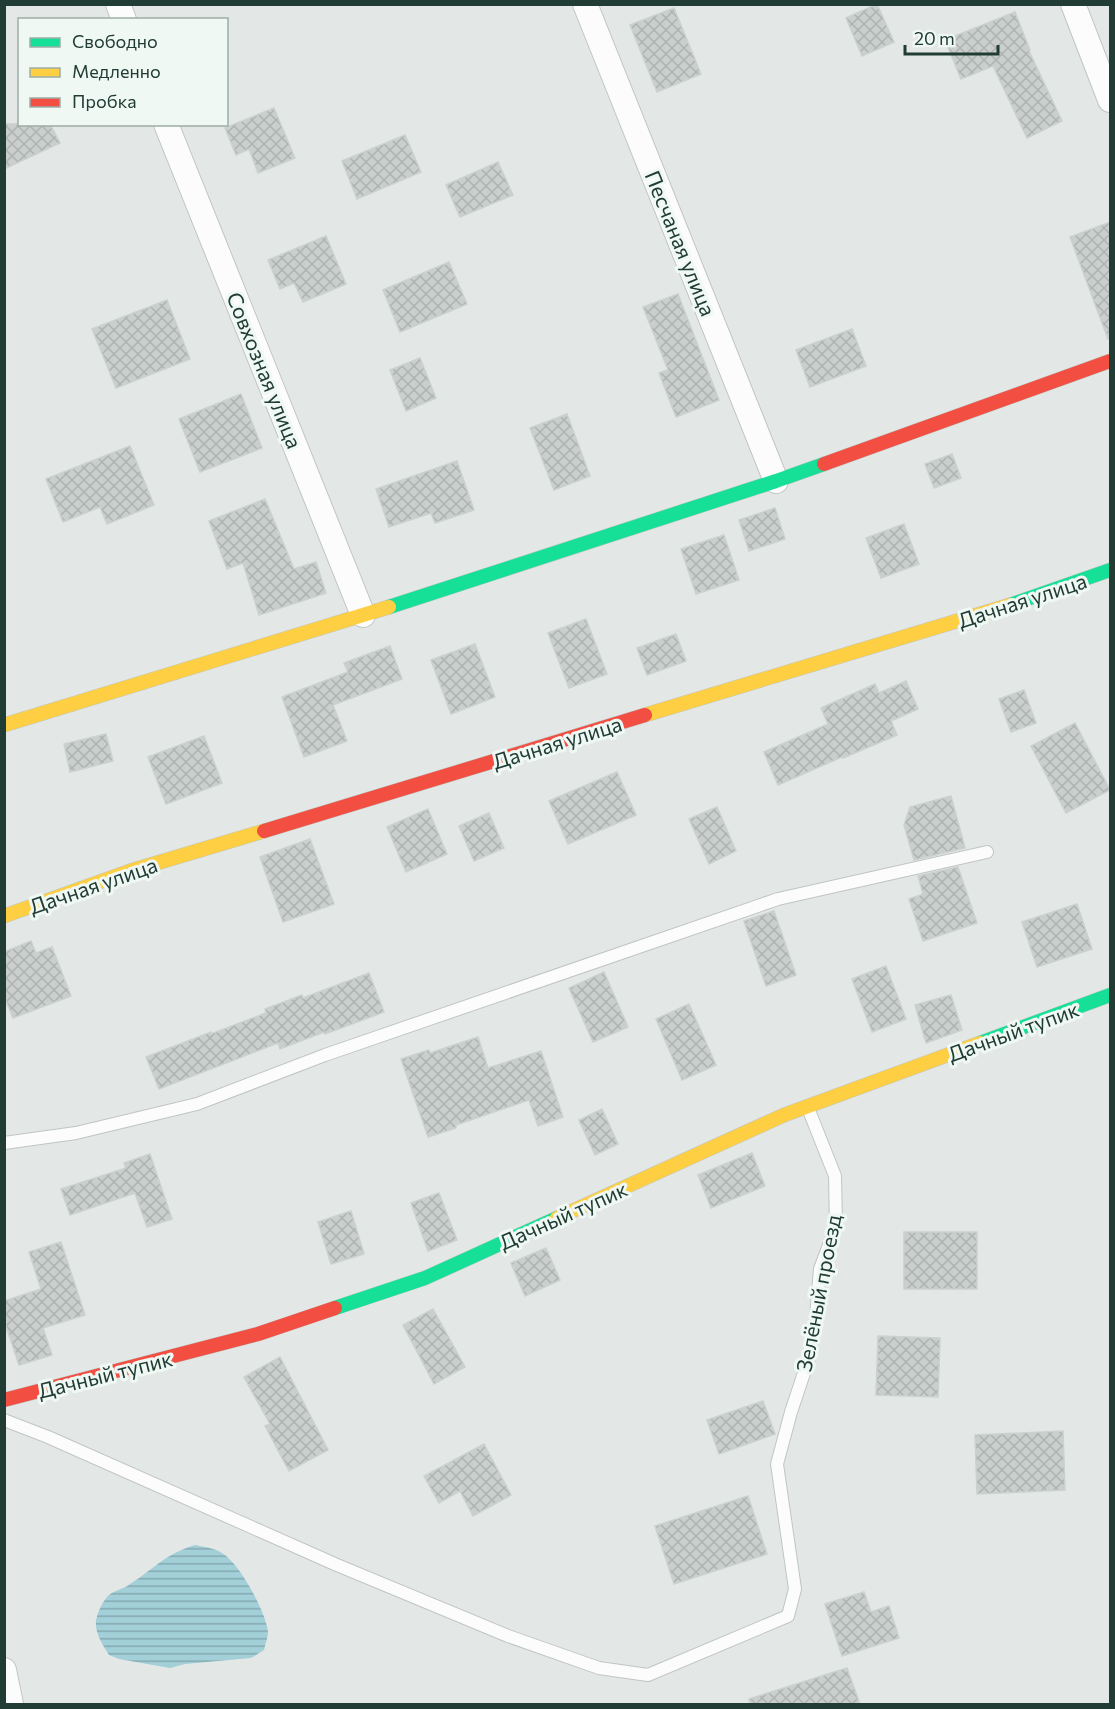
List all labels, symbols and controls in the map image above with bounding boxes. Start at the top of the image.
legend [18,18,228,126]
scale bar [905,18,998,56]
text: 20 m [914,27,955,49]
text: Свободно [72,30,158,52]
text: Медленно [72,60,161,82]
text: Пробка [72,90,137,112]
street label: Песчаная улица [640,167,722,319]
street label: Совхозная улица [222,288,308,452]
street label: Дачная улица [954,567,1090,633]
street label: Дачная улица [489,710,625,774]
street label: Дачная улица [26,851,160,919]
street label: Дачный тупик [944,996,1082,1066]
street label: Дачный тупик [495,1176,631,1254]
street label: Зелёный проезд [790,1212,846,1374]
street label: Дачный тупик [35,1345,175,1403]

